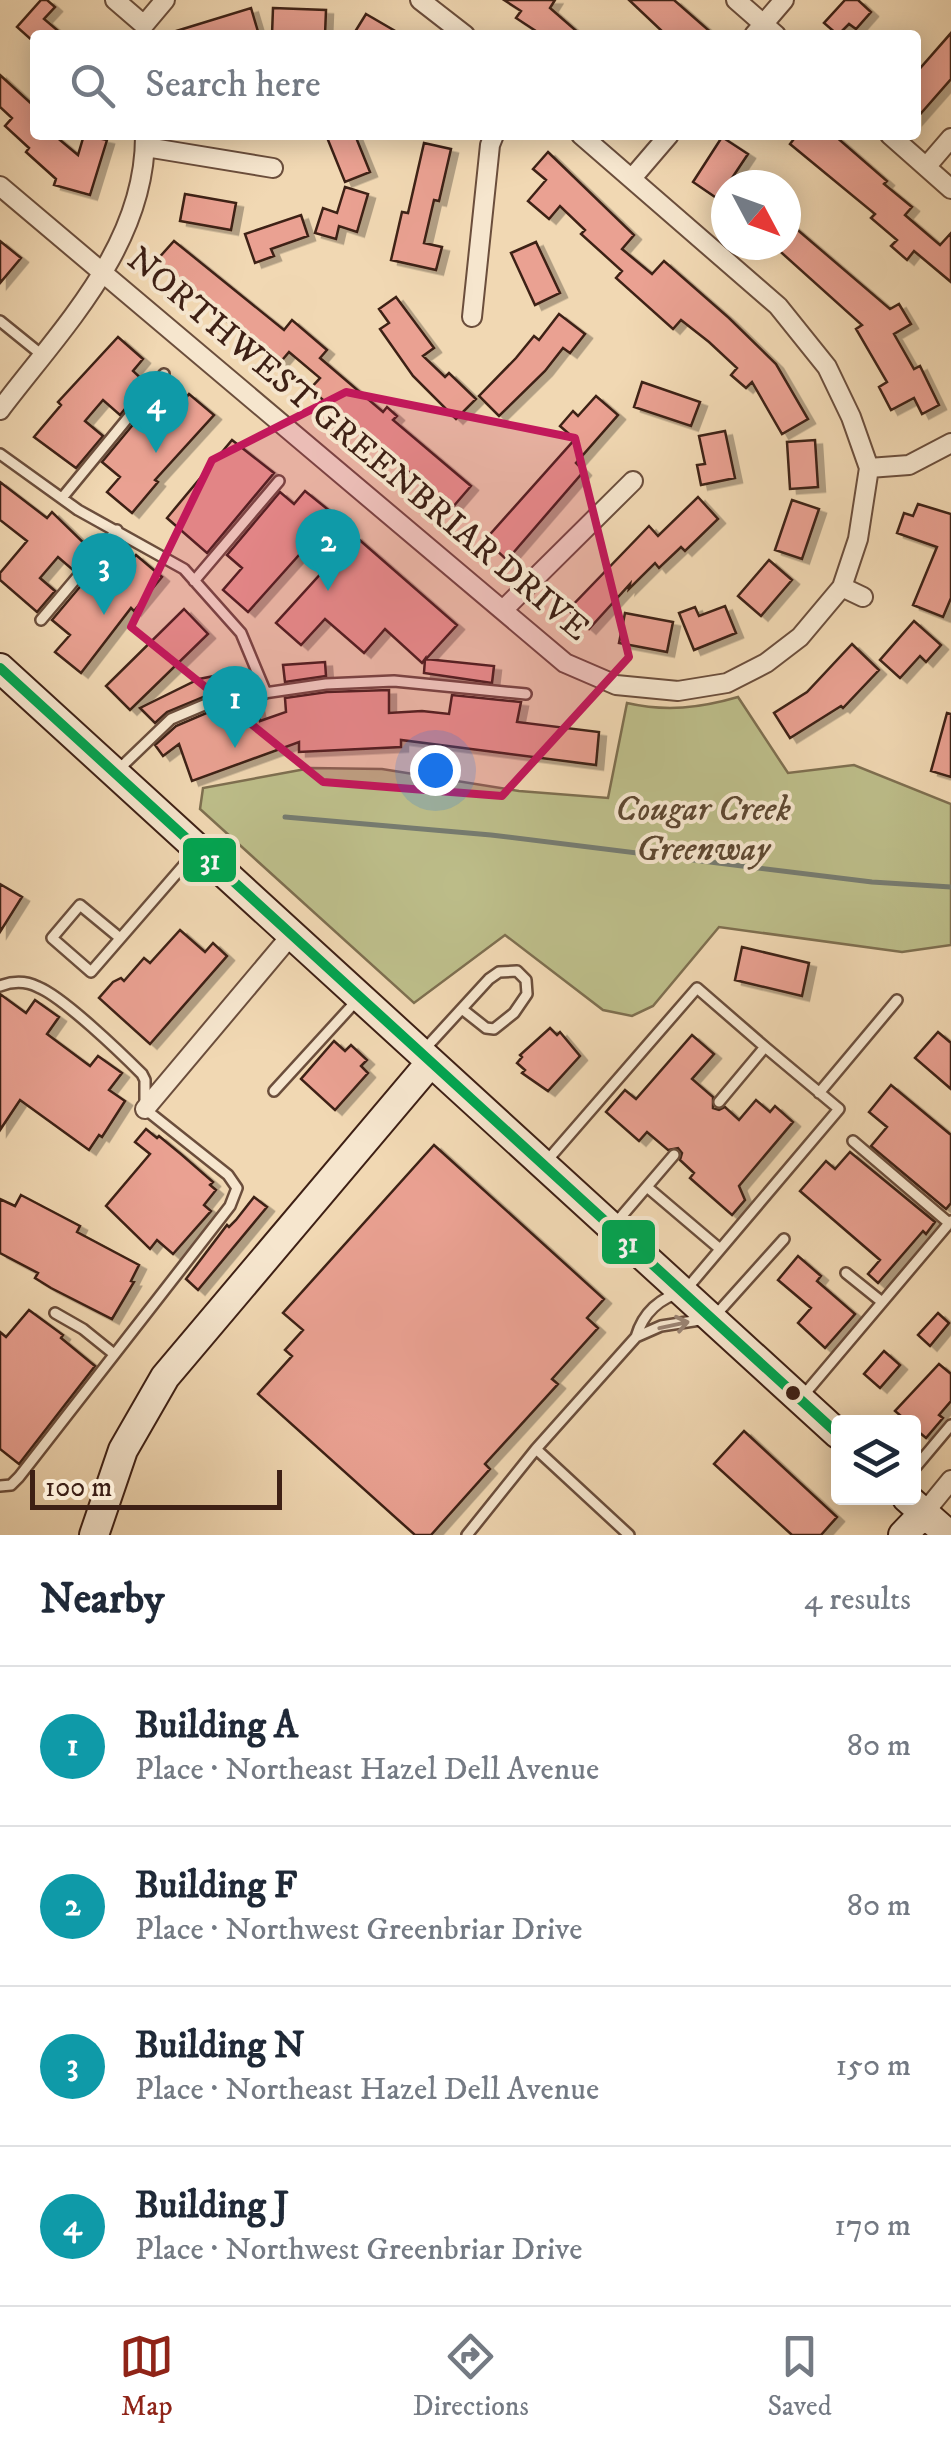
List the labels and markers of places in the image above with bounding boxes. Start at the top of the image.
pin: 4 [124,370,188,453]
pin: 2 [296,508,360,591]
pin: 3 [72,532,136,615]
pin: 1 [202,666,268,748]
unlabelled marker [783,1383,803,1403]

